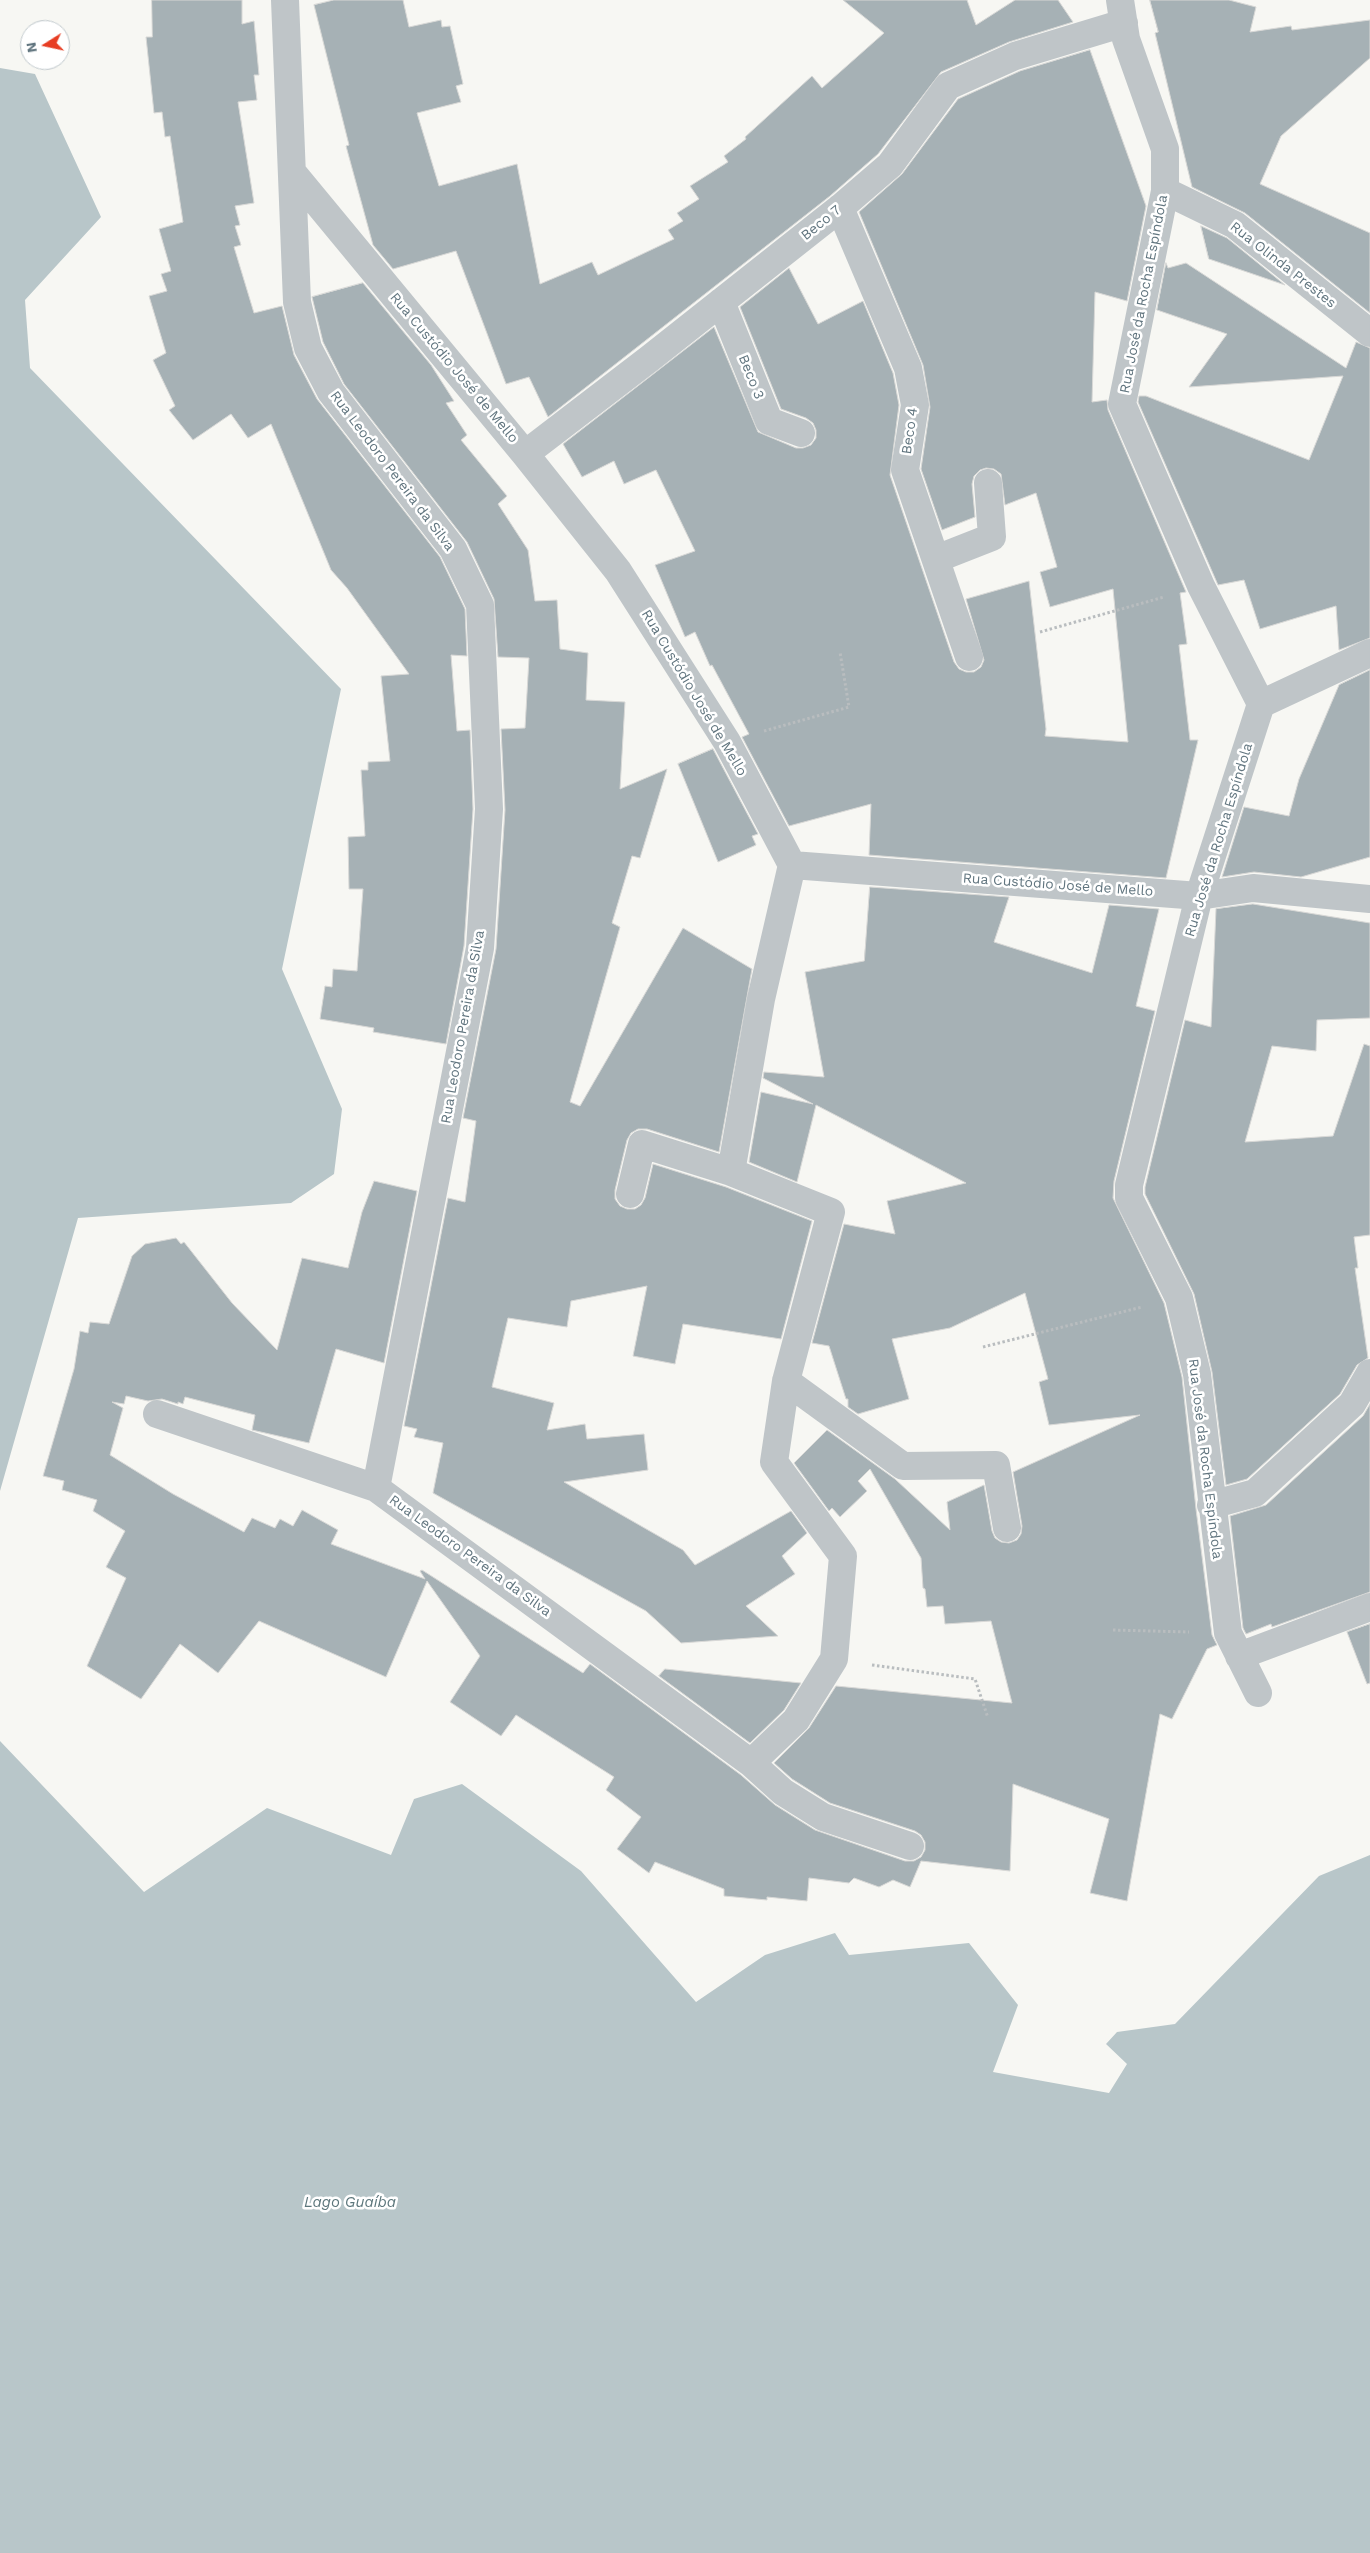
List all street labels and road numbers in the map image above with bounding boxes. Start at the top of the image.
street label: Rua José da Rocha Espíndola [1116,193,1172,395]
street label: Beco 7 [798,202,844,244]
street label: Rua Olinda Prestes [1227,218,1339,312]
street label: Rua Custódio José de Mello [386,289,522,447]
street label: Beco 3 [735,352,767,402]
street label: Rua Leodoro Pereira da Silva [326,388,458,554]
street label: Beco 4 [898,407,922,455]
street label: Rua Custódio José de Mello [638,607,750,779]
street label: Rua José da Rocha Espíndola [1181,741,1257,939]
street label: Rua Custódio José de Mello [962,870,1154,900]
street label: Rua Leodoro Pereira da Silva [438,929,488,1125]
street label: Rua José da Rocha Espíndola [1184,1358,1226,1560]
street label: Rua Leodoro Pereira da Silva [386,1492,554,1620]

